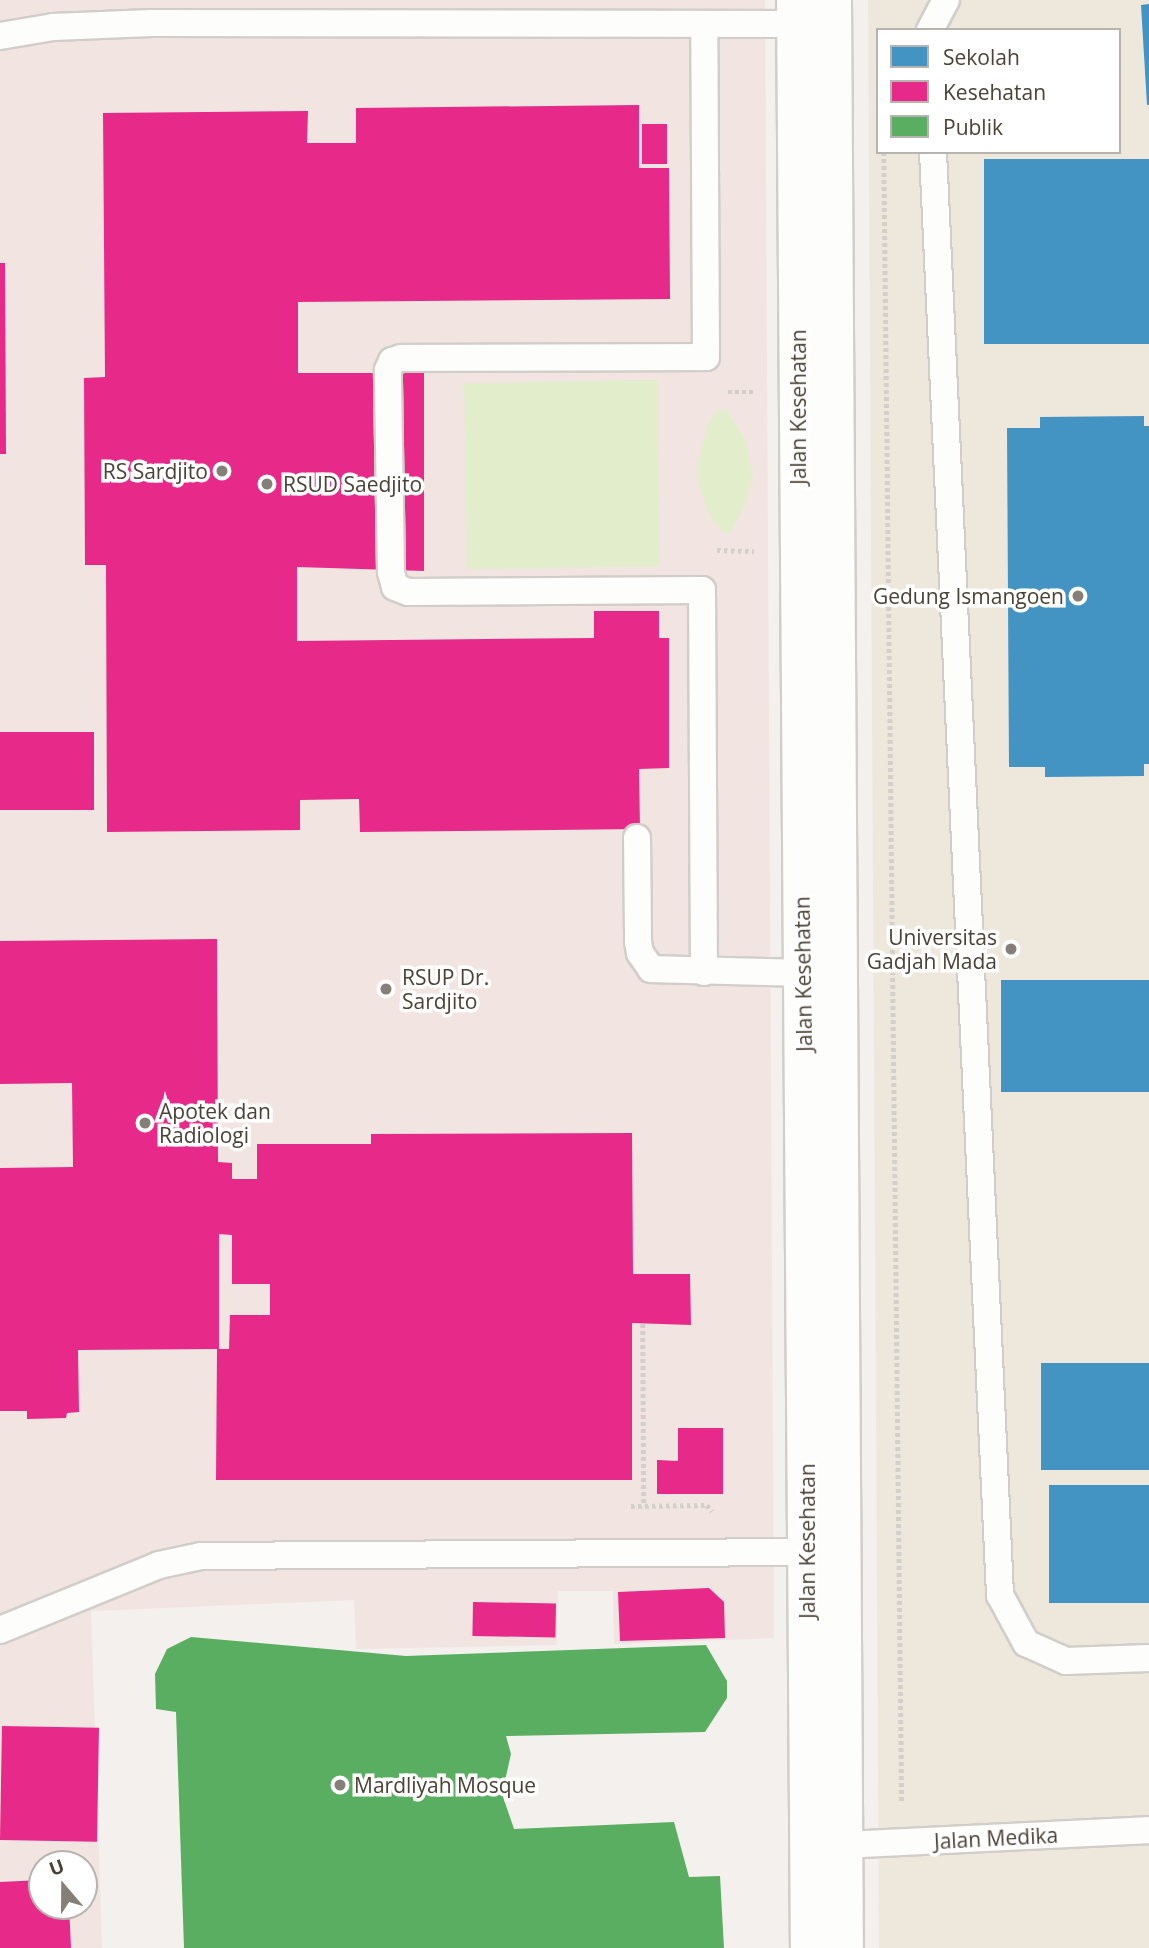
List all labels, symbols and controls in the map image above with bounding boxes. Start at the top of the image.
legend [876,28,1121,154]
text: Sekolah [943,43,1020,71]
text: Kesehatan [943,78,1046,106]
text: Publik [943,113,1003,141]
street label: Jalan Kesehatan [785,329,811,485]
place label: RS Sardjito [103,458,208,484]
marker: RS Sardjito [214,463,230,479]
place label: RSUD Saedjito [283,471,422,497]
marker: RSUD Saedjito [257,474,277,494]
place label: Gedung Ismangoen [873,583,1064,609]
marker: Gedung Ismangoen [1070,588,1086,604]
street label: Jalan Kesehatan [789,896,817,1052]
place label: Universitas Gadjah Mada [867,924,997,974]
marker: Universitas Gadjah Mada [1003,941,1019,957]
place label: RSUP Dr. Sardjito [402,964,489,1014]
marker: RSUP Dr. Sardjito [376,979,396,999]
place label: Apotek dan Radiologi [159,1098,271,1148]
marker: Apotek dan Radiologi [137,1115,153,1131]
street label: Jalan Kesehatan [794,1463,820,1619]
place label: Mardliyah Mosque [354,1772,536,1798]
marker: Mardliyah Mosque [332,1777,348,1793]
street label: Jalan Medika [933,1822,1059,1854]
north arrow [28,1850,98,1920]
text: U [45,1852,68,1882]

